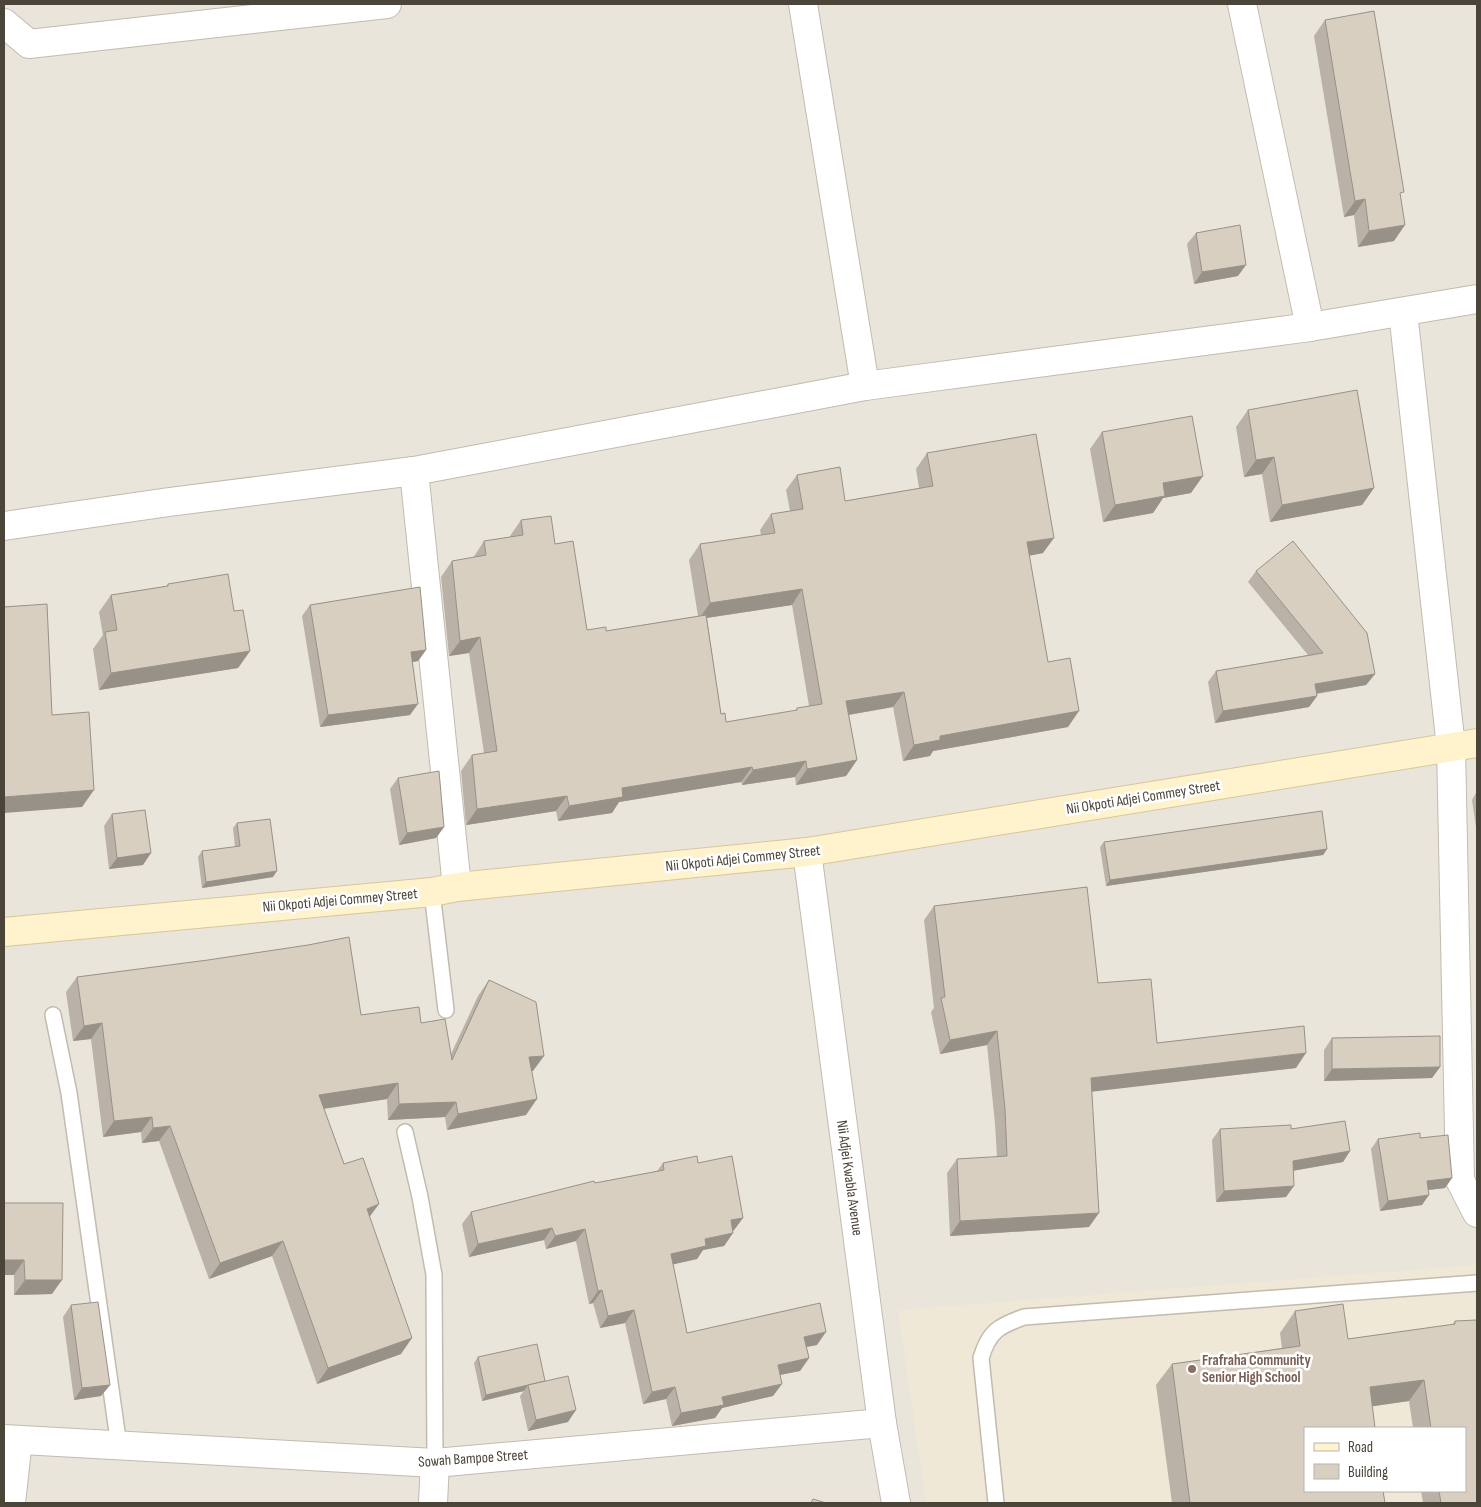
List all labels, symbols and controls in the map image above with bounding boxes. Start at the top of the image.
street label: Nii Okpoti Adjei Commey Street [1065,776,1222,819]
street label: Nii Okpoti Adjei Commey Street [665,841,822,876]
street label: Nii Okpoti Adjei Commey Street [262,884,419,917]
street label: Nii Adjei Kwabla Avenue [832,1119,867,1237]
place label: Frafraha Community Senior High School [1202,1351,1311,1387]
marker: Frafraha Community Senior High School [1186,1363,1198,1375]
legend [1304,1427,1466,1492]
text: Road [1348,1438,1373,1457]
street label: Sowah Bampoe Street [417,1445,529,1472]
text: Building [1348,1463,1388,1482]

